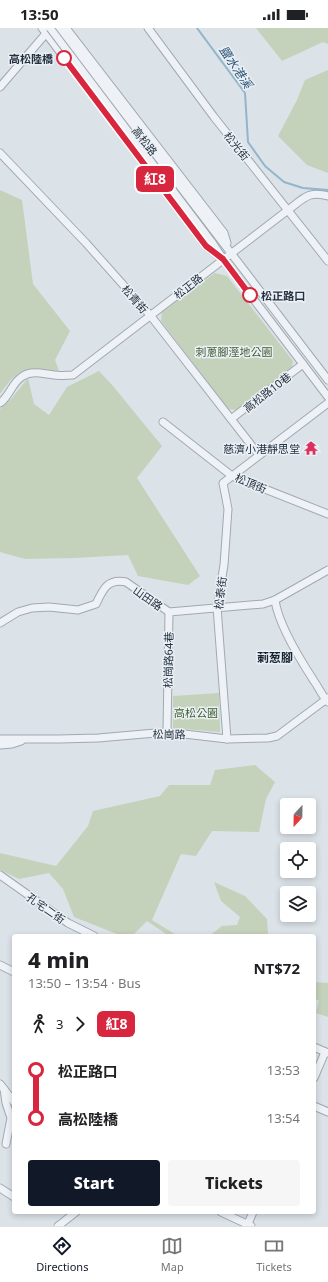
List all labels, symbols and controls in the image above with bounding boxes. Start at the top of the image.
text: 13:50 [20,4,59,24]
water label: 鹽水港溪 [216,42,258,93]
marker: 高松陸橋 [56,50,72,66]
place label: 高松陸橋 [9,51,53,66]
street label: 高松路 [129,123,161,159]
street label: 松光街 [221,128,253,164]
line badge: 紅8 [137,166,173,192]
text: 紅8 [144,169,166,188]
street label: 松正路 [170,270,206,302]
street label: 松青街 [119,282,151,316]
marker: 松正路口 [242,287,258,303]
place label: 松正路口 [261,288,305,303]
park label: 刺蔥腳溼地公園 [196,344,273,359]
street label: 高松路10巷 [240,369,294,415]
temple icon: 慈濟小港靜思堂 [303,440,319,456]
place label: 慈濟小港靜思堂 [223,441,300,456]
street label: 松頂街 [233,470,269,496]
street label: 松泰街 [211,576,229,610]
street label: 山田路 [130,582,166,614]
street label: 松崗路64巷 [160,632,176,688]
district label: 莿葱腳 [257,649,293,666]
park label: 高松公園 [174,705,218,720]
street label: 松崗路 [152,726,186,742]
north arrow [280,798,316,834]
map controls [280,798,316,922]
button: locate [280,842,316,878]
button: layers [280,886,316,922]
street label: 孔宅二街 [24,889,68,927]
text: 4 min [28,944,89,974]
text: NT$72 [253,958,300,978]
text: 13:50 – 13:54 · Bus [28,974,141,992]
icon: walk [28,1013,50,1035]
icon: forward [69,1013,91,1035]
text: 紅8 [105,1014,127,1033]
text: 3 [56,1015,63,1033]
text: 松正路口 [58,1061,118,1081]
text: 13:53 [267,1061,300,1079]
text: 高松陸橋 [58,1109,118,1129]
text: 13:54 [267,1109,300,1127]
button: Start [28,1160,160,1206]
button: Tickets [168,1160,300,1206]
tab: Directions [36,1235,88,1274]
tab: Map [161,1235,184,1274]
tab: Tickets [256,1235,292,1274]

